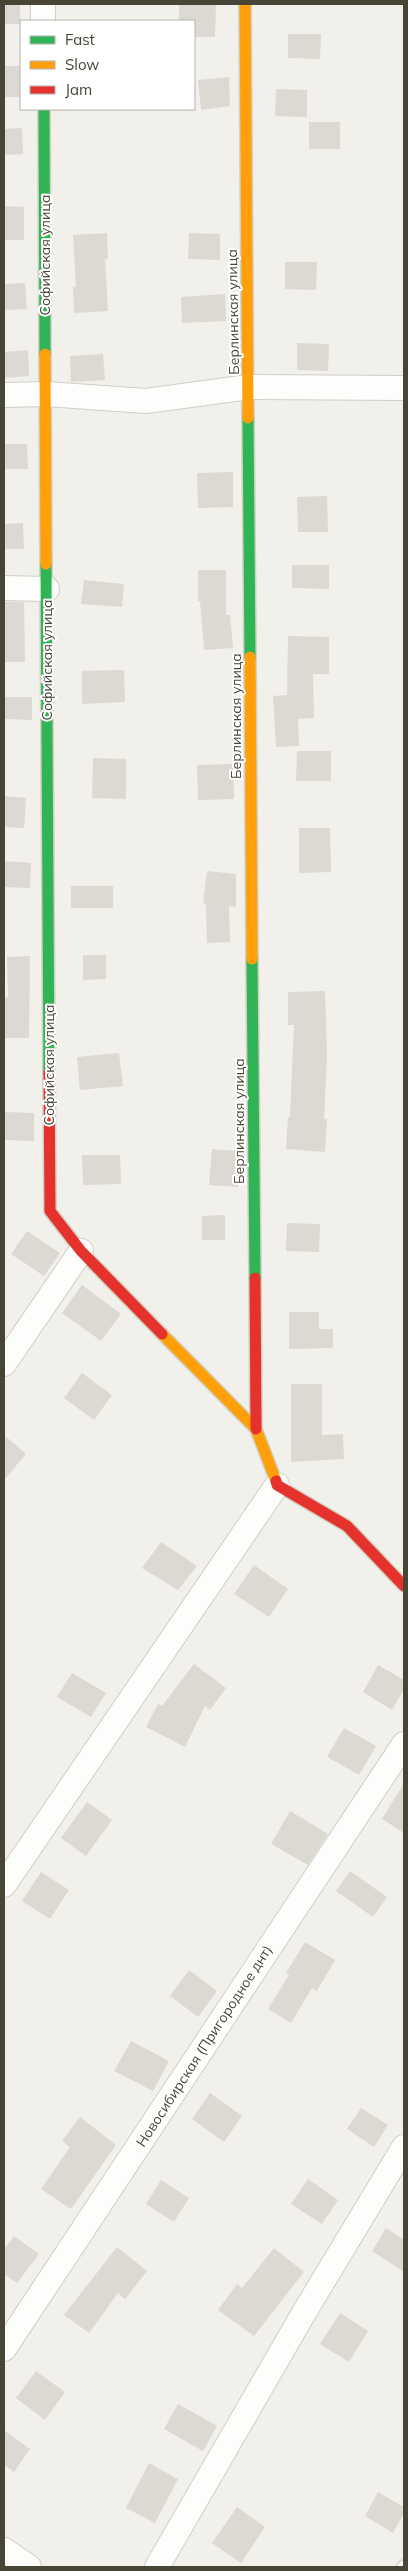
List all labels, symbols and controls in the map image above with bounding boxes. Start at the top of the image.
legend [20,20,195,110]
text: Fast [65,30,95,49]
text: Slow [65,55,99,74]
text: Jam [65,80,92,99]
street label: Софийская улица [36,195,54,315]
street label: Берлинская улица [223,249,243,375]
street label: Софийская улица [38,600,56,720]
street label: Берлинская улица [227,653,245,779]
street label: Софийская улица [40,1005,58,1125]
street label: Берлинская улица [230,1058,248,1184]
street label: Новосибирская (Пригородное днт) [132,1942,276,2150]

